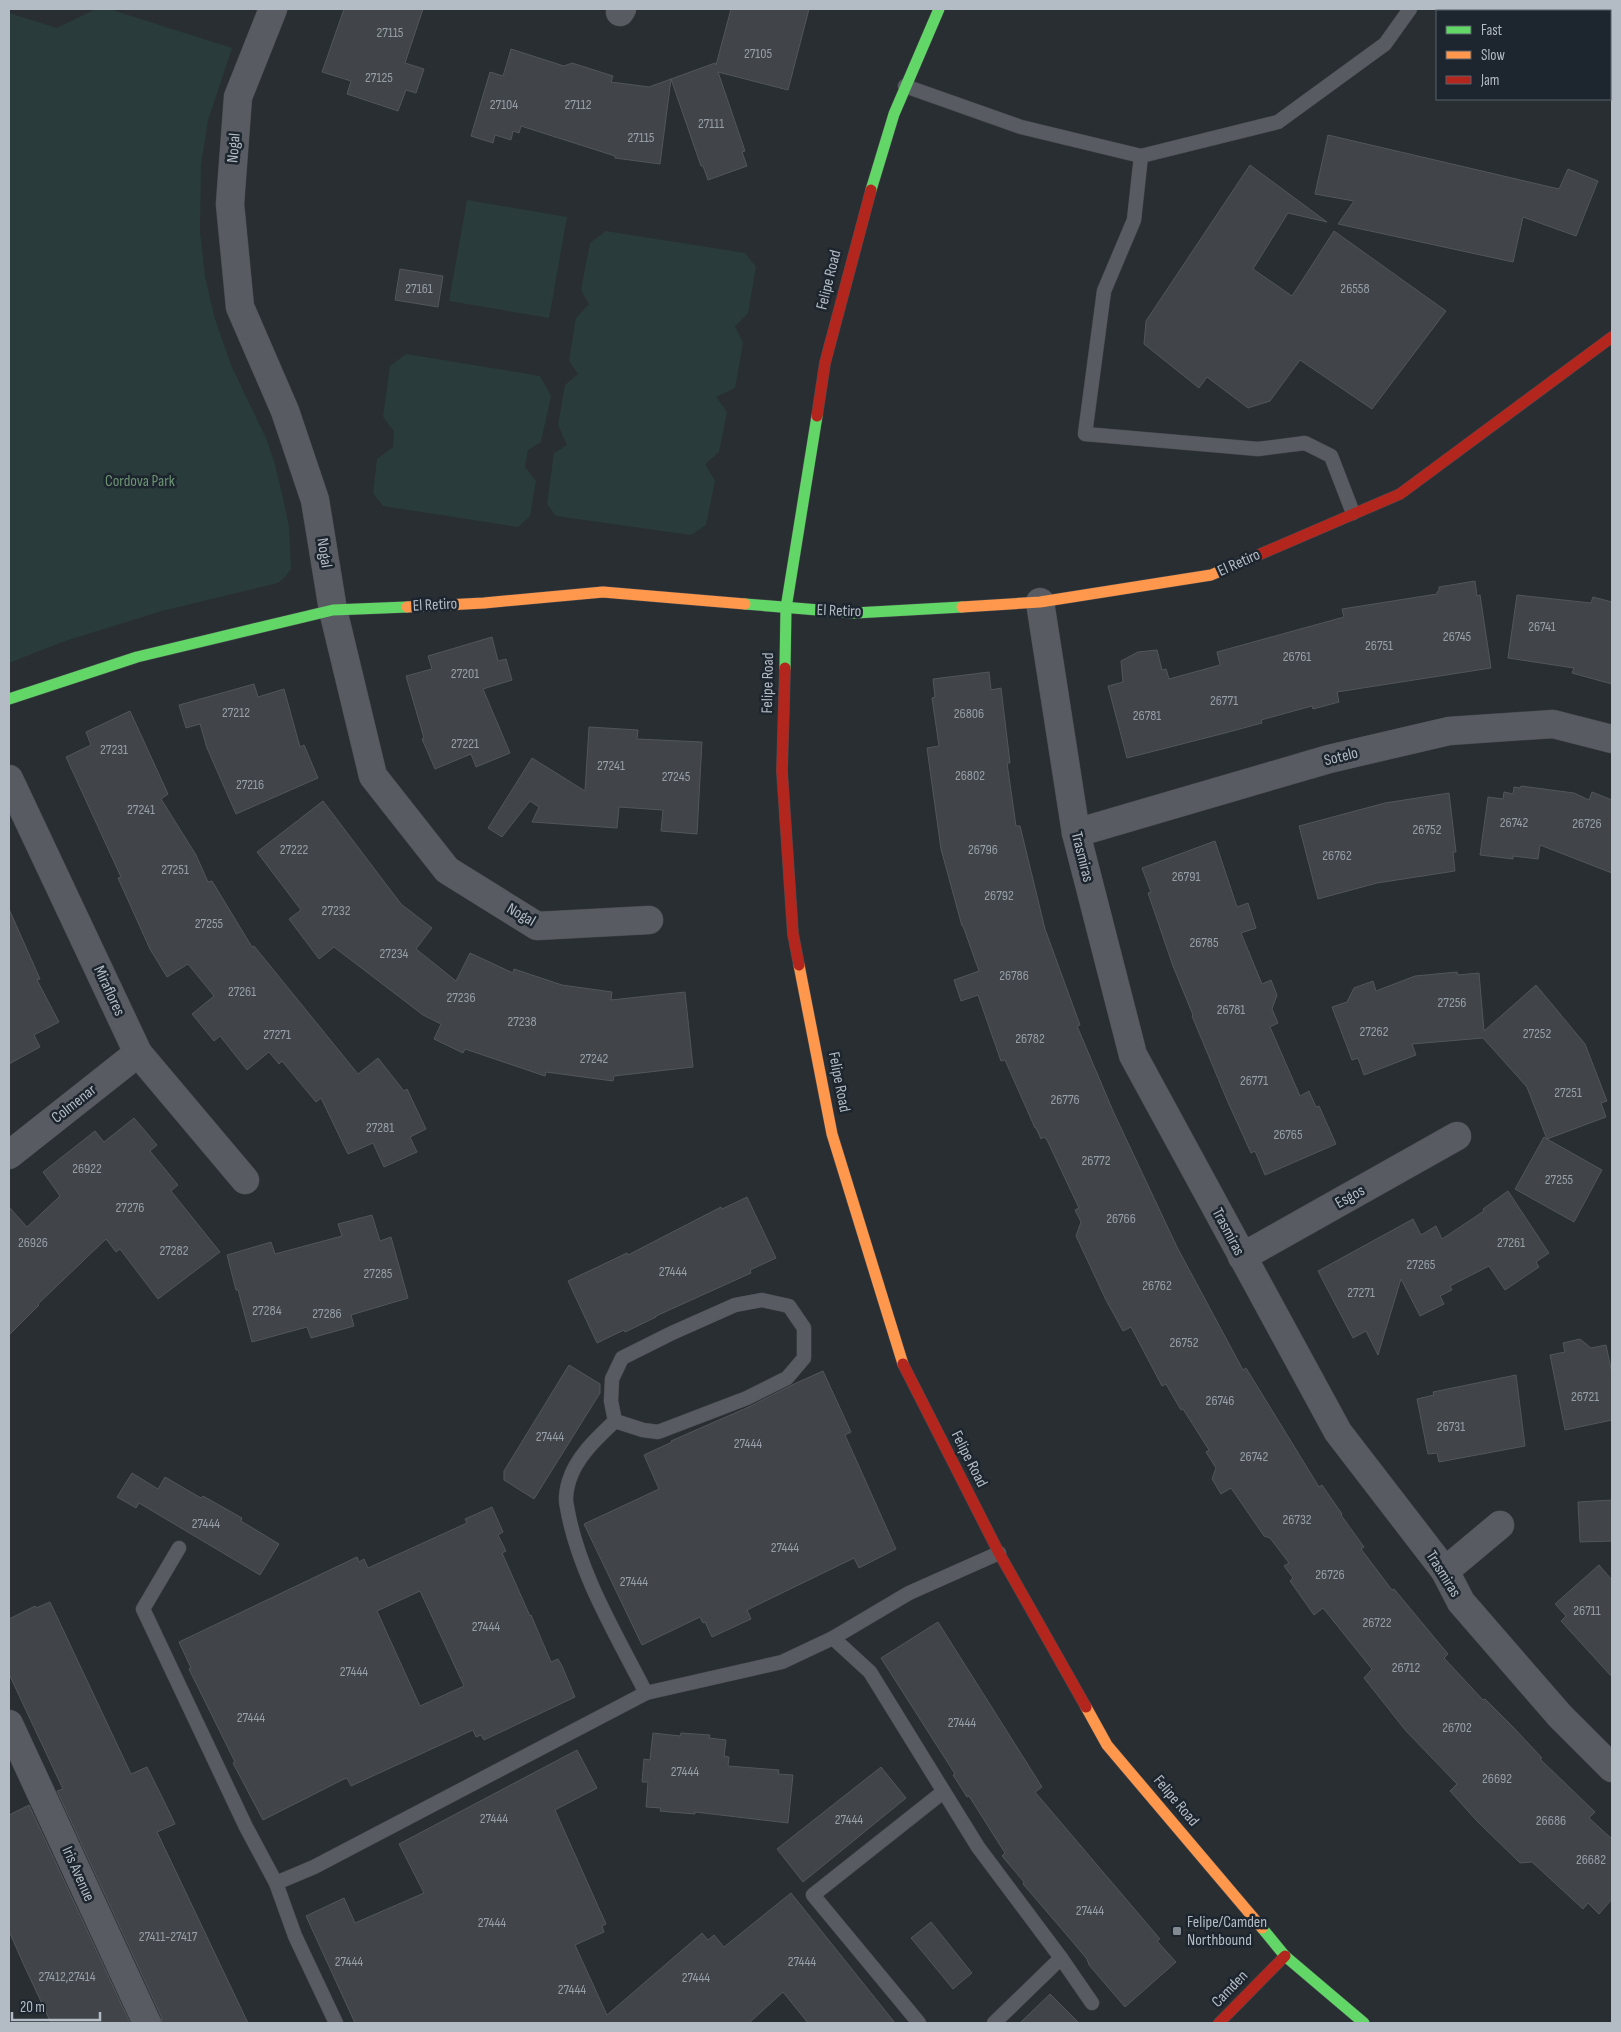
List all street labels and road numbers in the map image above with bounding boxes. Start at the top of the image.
street label: Nogal [223,132,245,164]
street label: Felipe Road [812,248,846,312]
street label: Nogal [312,537,336,569]
street label: El Retiro [1215,545,1263,581]
street label: El Retiro [412,594,458,616]
street label: El Retiro [816,601,862,621]
street label: Felipe Road [758,652,778,714]
street label: Sotelo [1322,744,1360,770]
street label: Trasmiras [1067,830,1097,884]
street label: Nogal [503,899,539,931]
street label: Miraflores [89,963,129,1019]
street label: Felipe Road [824,1050,854,1114]
street label: Colmenar [48,1080,100,1127]
street label: Esgos [1332,1181,1368,1213]
street label: Trasmiras [1208,1205,1248,1259]
street label: Felipe Road [947,1428,991,1490]
street label: Trasmiras [1421,1547,1465,1601]
street label: Felipe Road [1149,1772,1203,1830]
street label: Iris Avenue [57,1844,99,1904]
street label: Camden [1208,1967,1252,2011]

